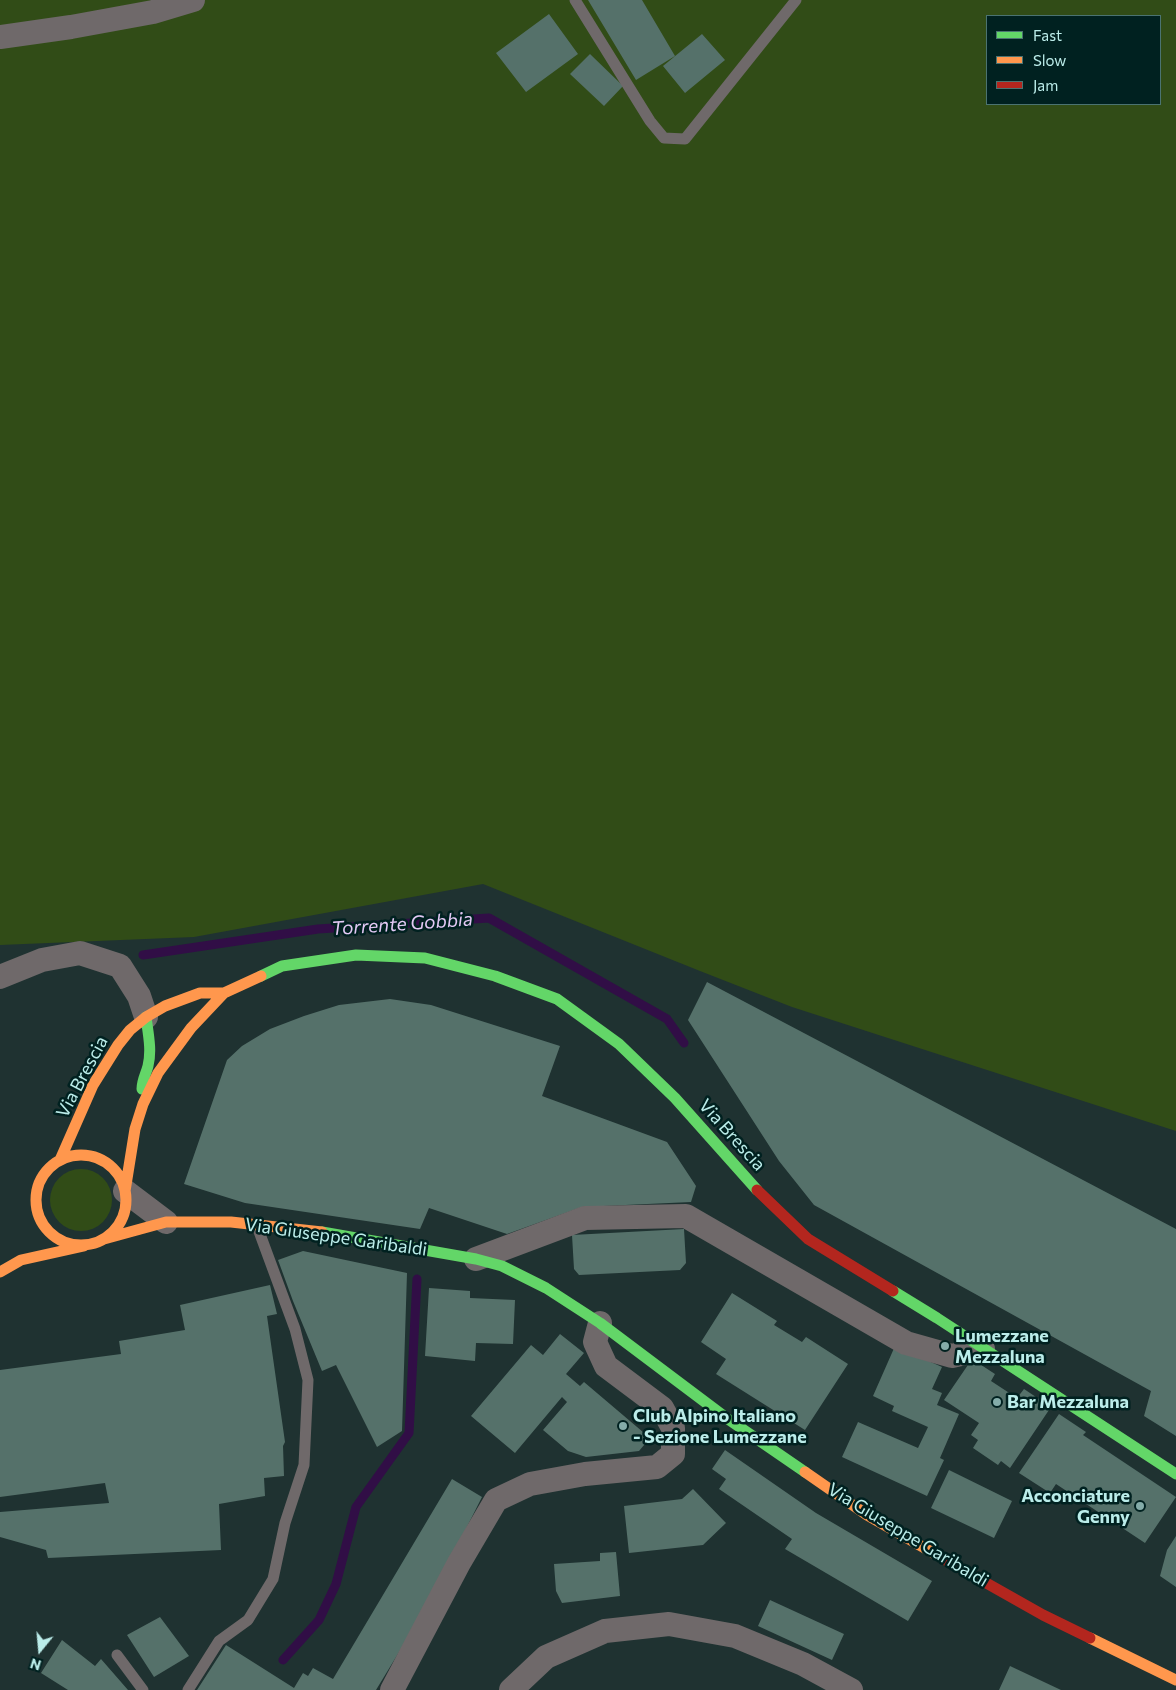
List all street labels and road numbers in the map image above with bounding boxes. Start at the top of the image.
street label: Via Brescia [52,1033,112,1121]
street label: Via Brescia [694,1095,770,1175]
street label: Via Giuseppe Garibaldi [244,1214,428,1260]
street label: Via Giuseppe Garibaldi [824,1478,992,1592]

